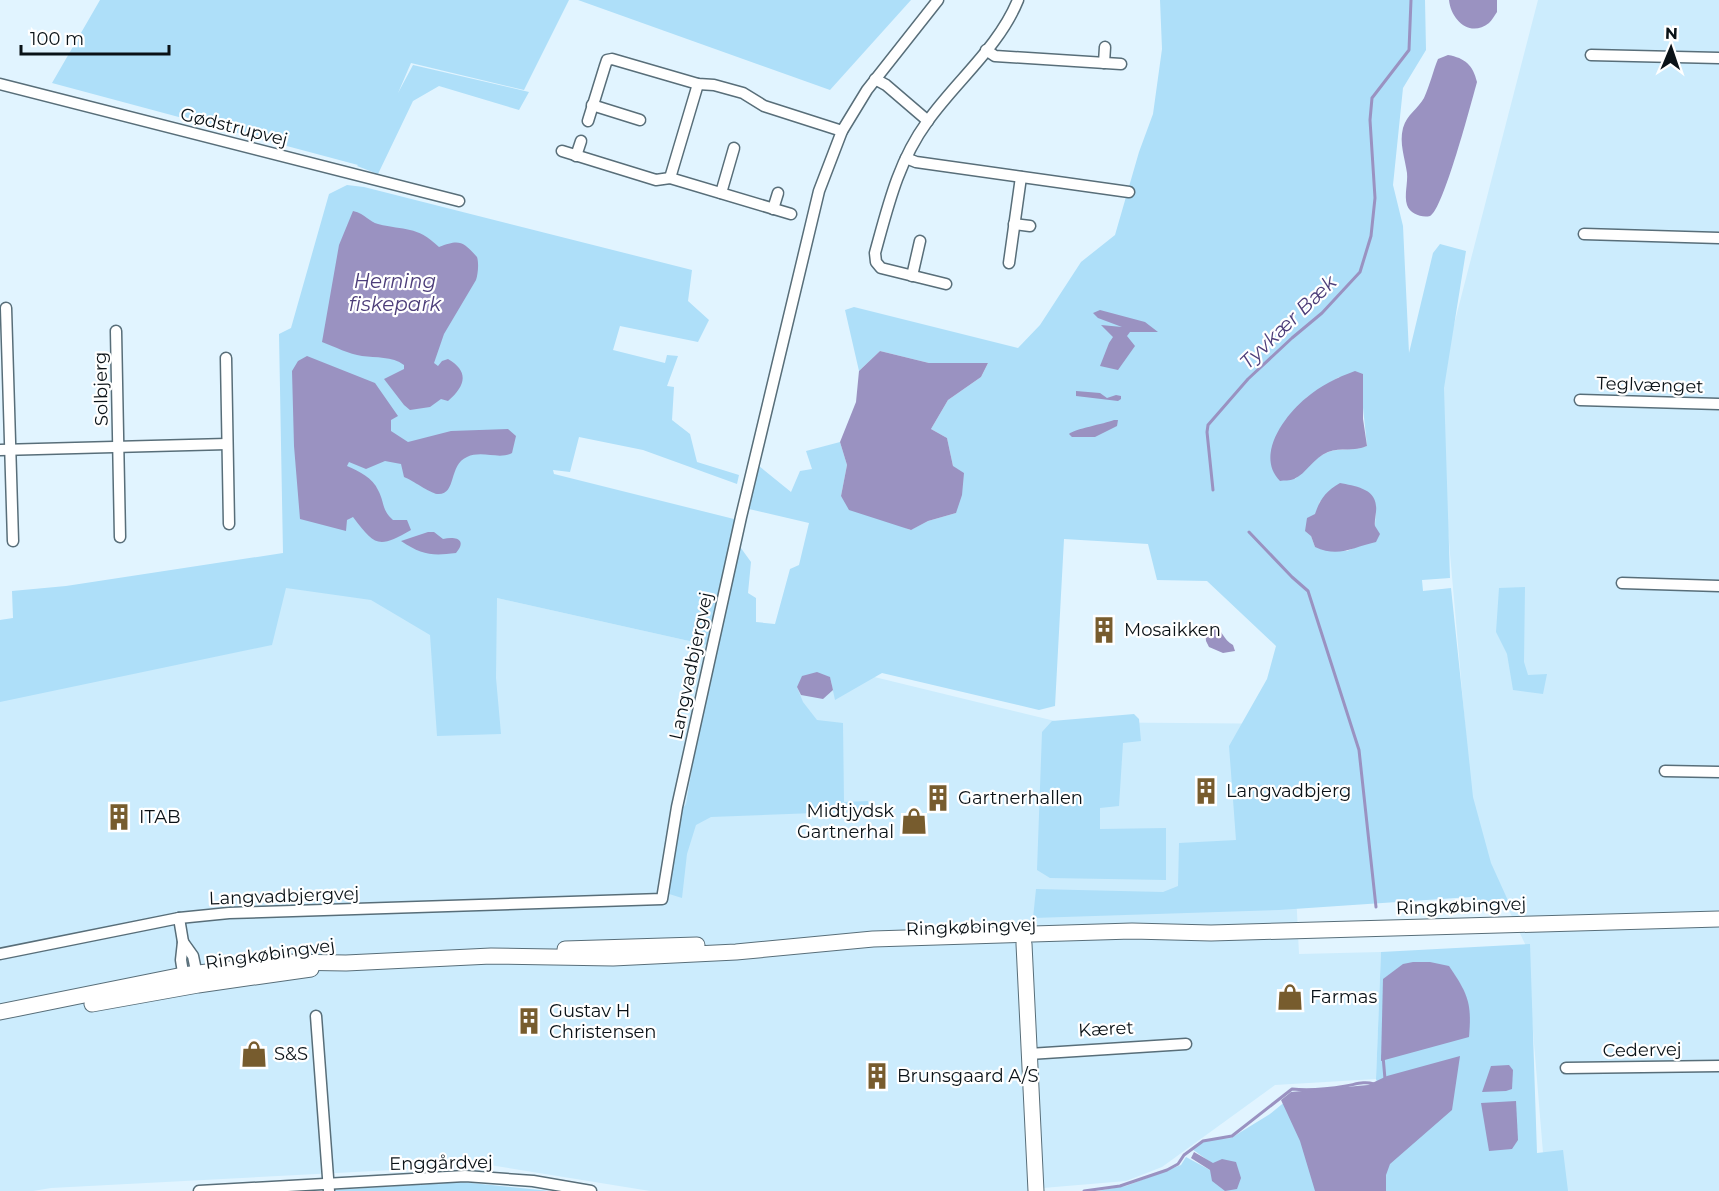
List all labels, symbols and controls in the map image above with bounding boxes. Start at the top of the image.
scale bar [21,18,170,56]
north arrow [1641,18,1701,78]
text: N [1665,24,1678,43]
text: 100 m [30,28,84,50]
street label: Gødstrupvej [178,103,290,151]
water label: Herning fiskepark [349,269,442,316]
water label: Tyvkær Bæk [1235,269,1342,374]
street label: Solbjerg [89,352,113,426]
street label: Teglvænget [1596,372,1704,398]
street label: Langvadbjergvej [665,590,717,742]
building icon: Mosaikken [1089,615,1119,645]
place label: Mosaikken [1124,619,1221,641]
building icon: Langvadbjerg [1191,776,1221,806]
place label: Langvadbjerg [1226,780,1351,802]
building icon: Gartnerhallen [923,783,953,813]
place label: Gartnerhallen [958,787,1083,809]
place label: Midtjydsk Gartnerhal [797,800,894,843]
building icon: ITAB [104,802,134,832]
place label: ITAB [139,806,181,828]
shop icon: Midtjydsk Gartnerhal [899,806,929,836]
street label: Langvadbjergvej [208,882,360,910]
street label: Ringkøbingvej [1395,893,1527,919]
street label: Ringkøbingvej [905,914,1037,940]
street label: Ringkøbingvej [204,934,336,974]
shop icon: Farmas [1275,982,1305,1012]
place label: Farmas [1310,986,1377,1008]
place label: Gustav H Christensen [549,1000,656,1043]
building icon: Gustav H Christensen [514,1006,544,1036]
street label: Kæret [1078,1017,1134,1041]
street label: Cedervej [1602,1038,1682,1062]
shop icon: S&S [239,1039,269,1069]
place label: S&S [274,1043,308,1065]
building icon: Brunsgaard A/S [862,1061,892,1091]
place label: Brunsgaard A/S [897,1065,1039,1087]
street label: Enggårdvej [389,1151,493,1175]

